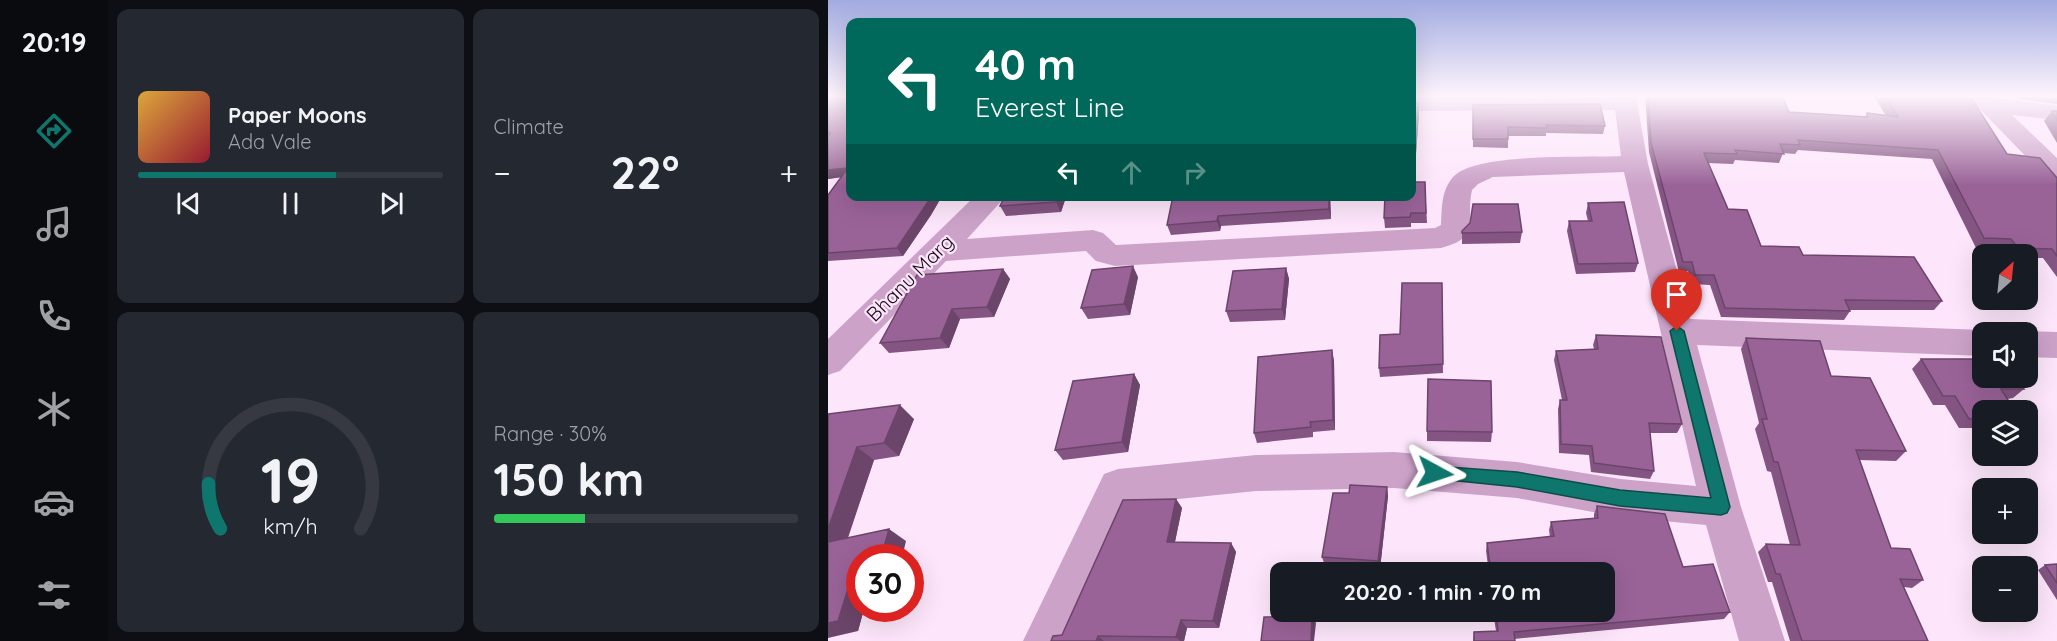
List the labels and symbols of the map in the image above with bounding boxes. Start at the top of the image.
street label: Bhanu Marg [861,229,959,327]
north arrow [1972,244,2038,310]
pin [1651,269,1702,331]
position arrow [1403,441,1467,505]
speed limit sign: 30 [846,544,924,622]

